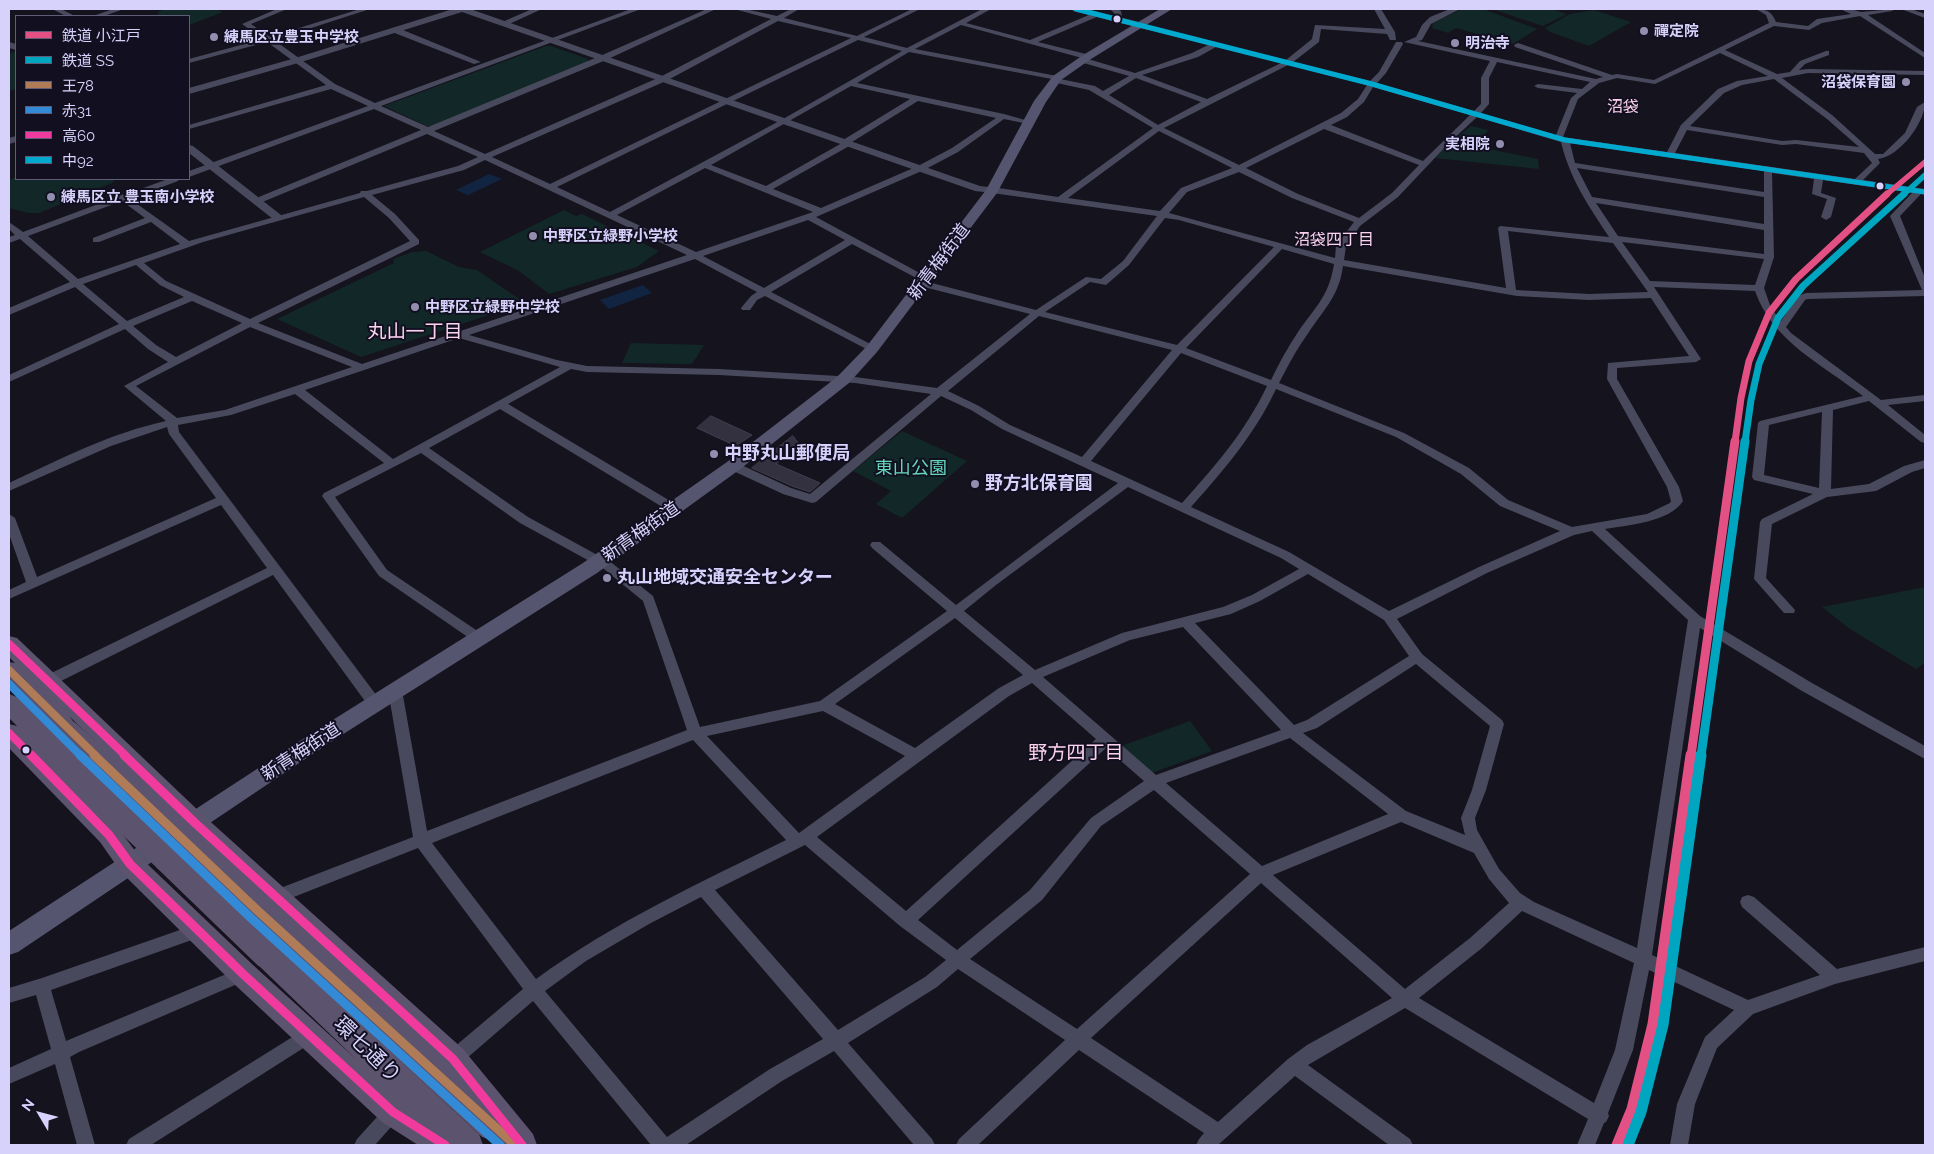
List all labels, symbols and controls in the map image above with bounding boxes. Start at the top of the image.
unlabelled marker [1112,14,1122,24]
legend [15,15,190,180]
place label: 禪定院 [1654,22,1699,40]
marker: 禪定院 [1638,25,1650,37]
text: 鉄道 小江戸 [62,27,141,45]
place label: 練馬区立豊玉中学校 [224,28,359,46]
marker: 練馬区立豊玉中学校 [208,31,220,43]
place label: 明治寺 [1465,34,1510,52]
marker: 明治寺 [1449,37,1461,49]
text: 鉄道 SS [62,52,114,70]
place label: 沼袋保育園 [1821,73,1896,91]
marker: 沼袋保育園 [1900,76,1912,88]
text: 王78 [62,77,94,95]
district label: 沼袋 [1607,97,1639,117]
text: 赤31 [62,102,91,120]
text: 高60 [62,127,95,145]
place label: 実相院 [1445,135,1490,153]
marker: 実相院 [1494,138,1506,150]
text: 中92 [62,152,94,170]
unlabelled marker [1875,181,1885,191]
place label: 練馬区立 豊玉南小学校 [61,188,215,206]
marker: 練馬区立 豊玉南小学校 [45,191,57,203]
street label: 新青梅街道 [903,220,975,304]
place label: 中野区立緑野小学校 [543,227,678,245]
marker: 中野区立緑野小学校 [527,230,539,242]
district label: 沼袋四丁目 [1294,230,1374,250]
place label: 中野区立緑野中学校 [425,298,560,316]
marker: 中野区立緑野中学校 [409,301,421,313]
district label: 丸山一丁目 [368,321,462,343]
place label: 中野丸山郵便局 [724,443,850,465]
marker: 中野丸山郵便局 [708,448,720,460]
park label: 東山公園 [875,458,947,480]
place label: 野方北保育園 [985,473,1093,495]
marker: 野方北保育園 [969,478,981,490]
street label: 新青梅街道 [598,497,684,567]
place label: 丸山地域交通安全センター [617,567,833,589]
marker: 丸山地域交通安全センター [601,572,613,584]
street label: 新青梅街道 [257,718,345,786]
district label: 野方四丁目 [1029,742,1123,764]
unlabelled marker [21,745,31,755]
street label: 環七通り [328,1012,406,1088]
north arrow [15,1089,65,1139]
text: N [18,1096,38,1114]

